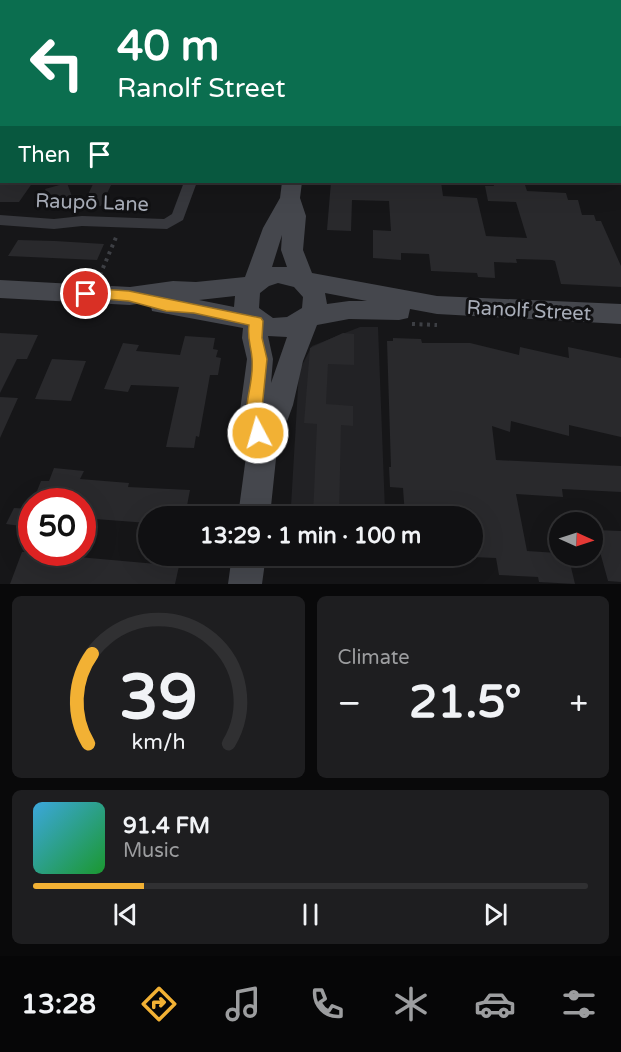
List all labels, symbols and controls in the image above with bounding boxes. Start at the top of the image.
text: 40 m [117,21,219,72]
icon: left [18,24,96,102]
text: Ranolf Street [117,72,285,105]
icon: arrive [83,138,116,171]
text: Then [18,142,71,168]
street label: Raupō Lane [35,189,149,217]
pin [60,268,111,319]
icon: arrive [69,277,102,310]
street label: Ranolf Street [466,296,592,326]
position arrow [226,401,290,465]
speed limit sign: 50 [18,488,96,566]
north arrow [549,512,603,566]
map controls [549,512,603,566]
text: 13:29 · 1 min · 100 m [200,523,421,549]
text: Climate [338,646,410,670]
text: 39 [119,661,197,736]
text: 21.5° [409,676,522,730]
text: − [338,684,361,723]
text: + [569,684,588,723]
text: km/h [131,729,185,755]
text: 91.4 FM [123,813,210,839]
text: Music [123,839,179,863]
icon: previous [109,898,142,931]
icon: pause [294,898,327,931]
icon: next [479,898,512,931]
icon: directions [138,983,180,1025]
icon: music [222,983,264,1025]
icon: phone [306,983,348,1025]
icon: climate [390,983,432,1025]
icon: car [474,983,516,1025]
icon: filters [558,983,600,1025]
text: 13:28 [21,988,96,1021]

